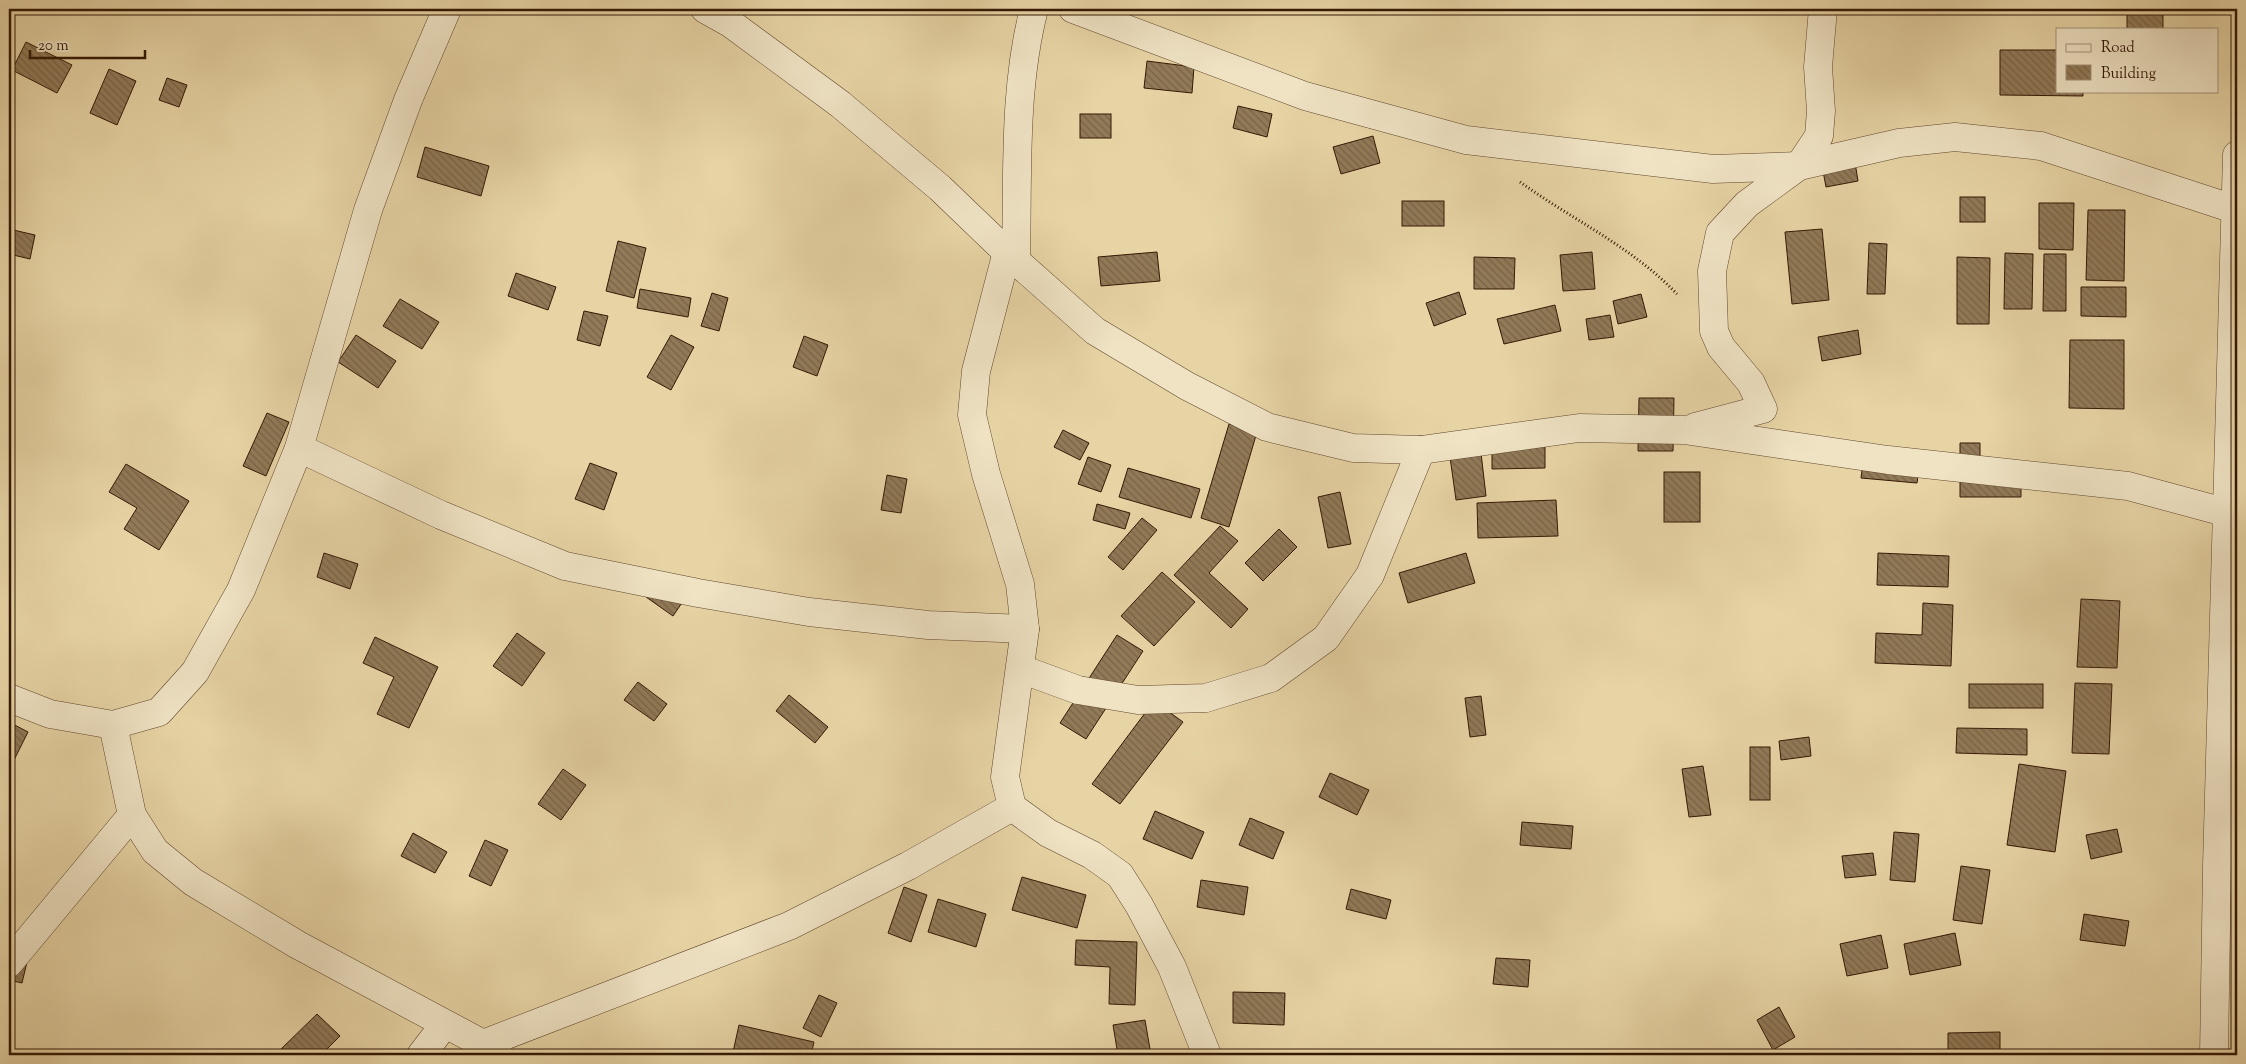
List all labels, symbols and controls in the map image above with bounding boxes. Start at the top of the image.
scale bar [30,28,145,60]
legend [2056,28,2218,92]
text: 20 m [38,36,69,57]
text: Road [2101,38,2135,59]
text: Building [2101,64,2156,85]

